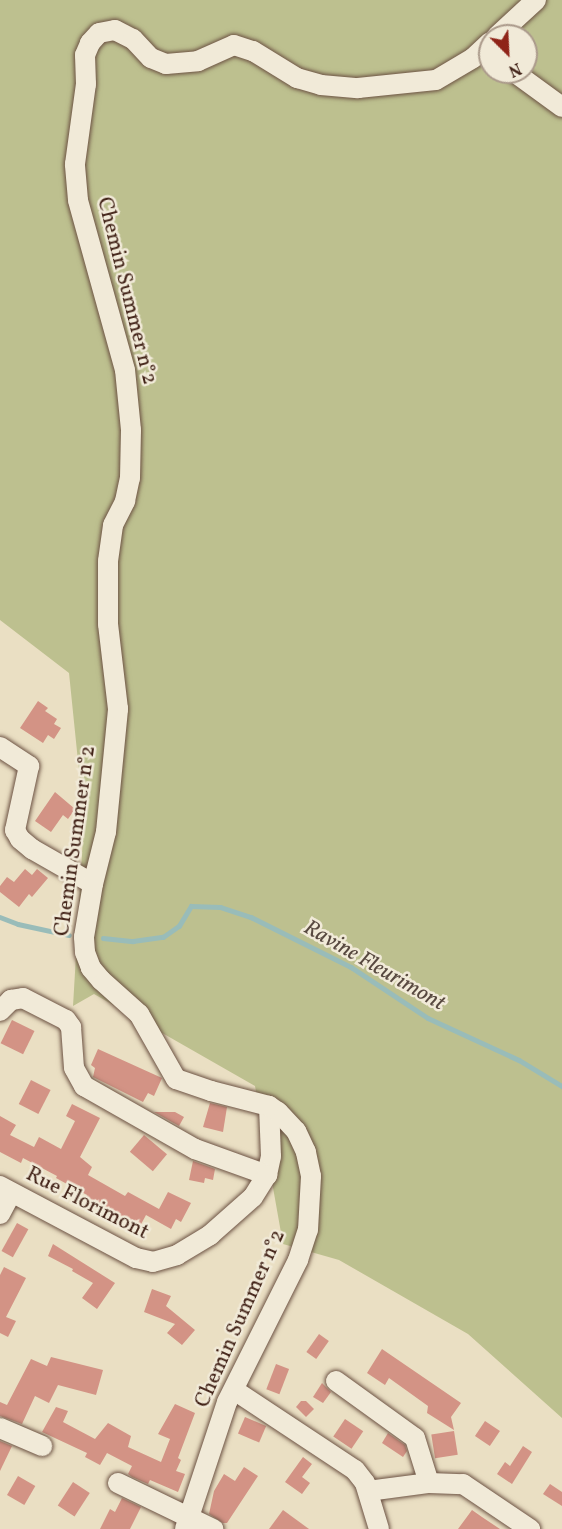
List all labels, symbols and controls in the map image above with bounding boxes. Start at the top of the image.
north arrow [478,24,538,84]
text: N [505,56,524,81]
street label: Chemin Summer n°2 [91,195,161,387]
street label: Chemin Summer n°2 [50,744,102,938]
water label: Ravine Fleurimont [299,915,449,1017]
street label: Rue Florimont [21,1162,153,1246]
street label: Chemin Summer n°2 [190,1226,292,1412]

